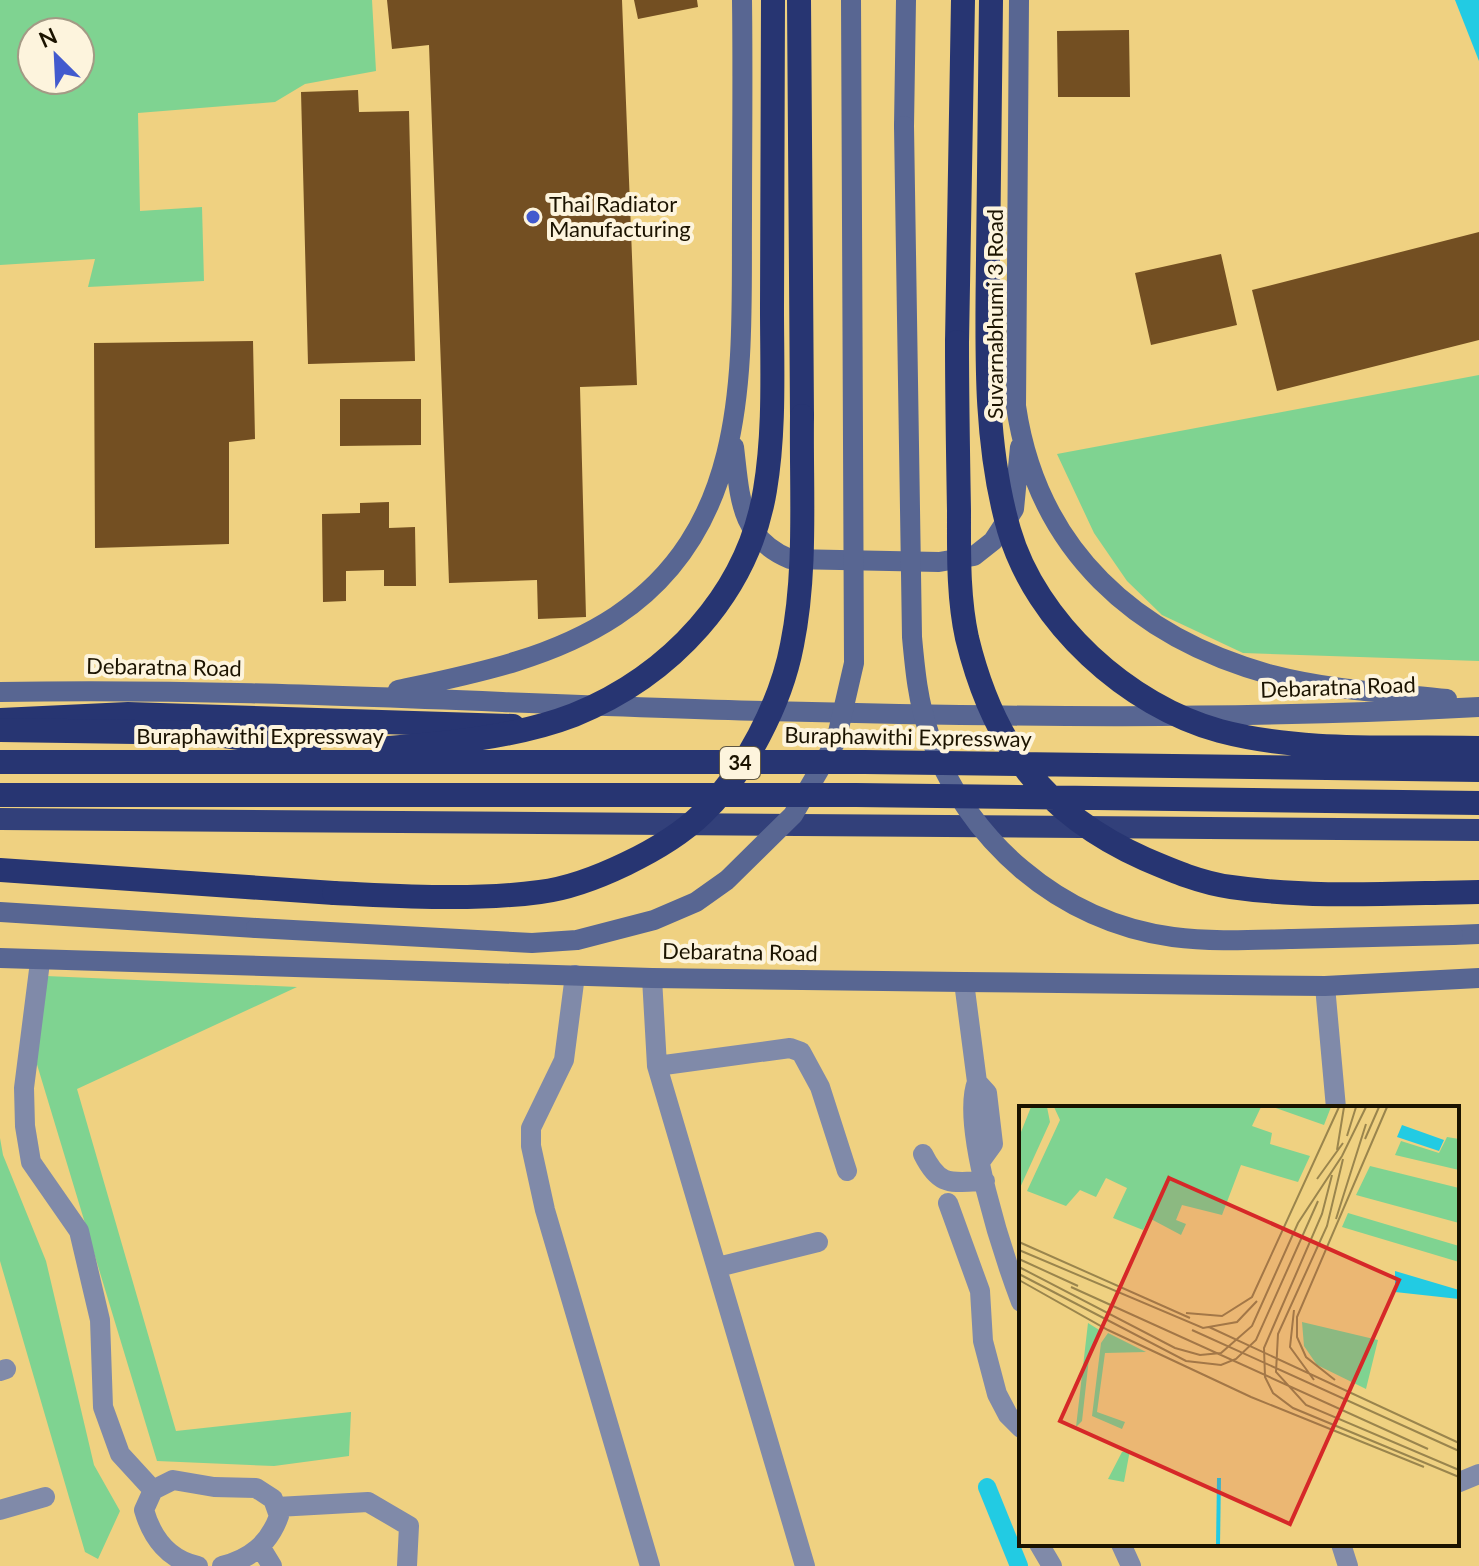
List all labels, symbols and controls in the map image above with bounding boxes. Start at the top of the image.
north arrow [16,16,96,96]
text: N [34,21,61,53]
place label: Thai Radiator Manufacturing [549,190,691,242]
marker: Thai Radiator Manufacturing [524,208,542,226]
street label: Suvarnabhumi 3 Road [981,209,1008,419]
street label: Debaratna Road [86,652,242,681]
street label: Debaratna Road [1260,670,1416,703]
street label: Buraphawithi Expressway [784,721,1033,752]
street label: Buraphawithi Expressway [136,722,384,749]
road number: 34 [720,747,760,779]
street label: Debaratna Road [662,937,818,966]
inset map [1019,1106,1459,1546]

